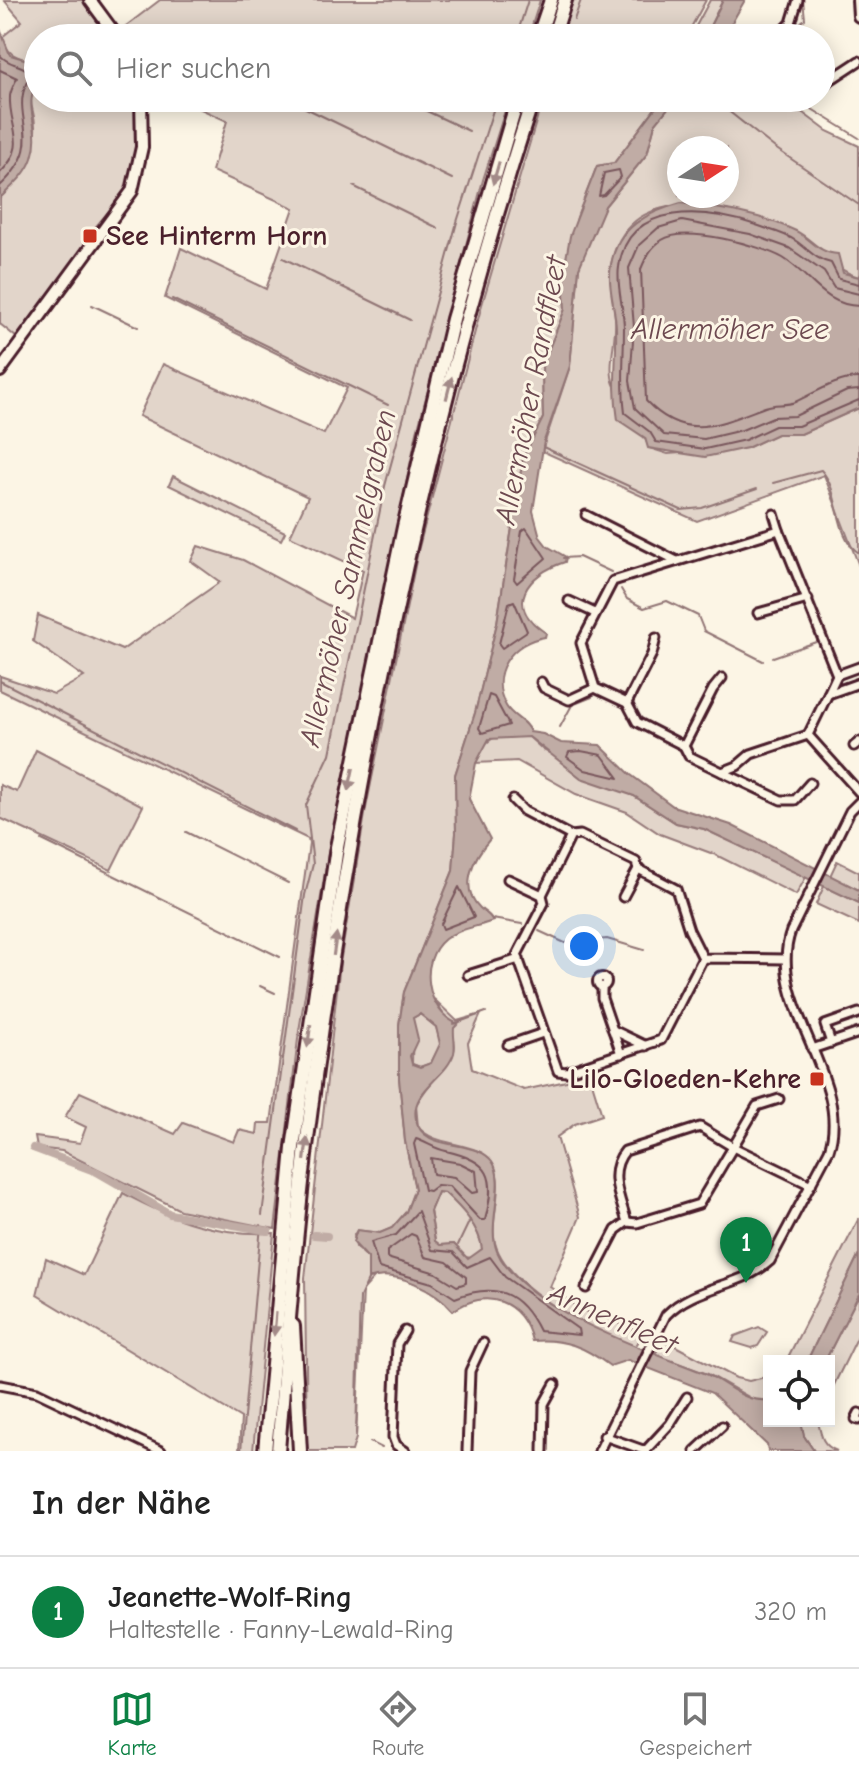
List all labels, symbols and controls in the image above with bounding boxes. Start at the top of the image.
search box [24,24,835,112]
icon: search [52,46,96,90]
text: Hier suchen [116,51,271,86]
north arrow [667,136,739,208]
one-way arrow [489,161,502,185]
place label: See Hinterm Horn [106,220,328,252]
marker: See Hinterm Horn [81,227,99,245]
water label: Allermöher Randfleet [488,250,575,528]
water label: Allermöher See [630,312,829,347]
one-way arrow [444,376,456,401]
water label: Allermöher Sammelgraben [292,406,404,751]
one-way arrow [344,767,357,792]
your location [564,926,604,966]
one-way arrow [329,932,342,957]
one-way arrow [302,1024,314,1049]
place label: Lilo-Gloeden-Kehre [569,1063,801,1095]
marker: Lilo-Gloeden-Kehre [808,1070,826,1088]
one-way arrow [300,1136,313,1161]
pin: 1 [720,1217,772,1283]
water label: Annenfleet [542,1275,685,1364]
one-way arrow [268,1312,281,1337]
map controls [763,1355,835,1427]
button: locate [763,1355,835,1427]
text: In der Nähe [32,1483,211,1523]
text: Jeanette-Wolf-Ring [108,1580,352,1615]
text: 1 [53,1597,63,1627]
text: 320 m [754,1597,827,1627]
text: Haltestelle · Fanny-Lewald-Ring [108,1615,454,1645]
tab: Karte [108,1687,157,1761]
tab: Route [372,1687,424,1761]
tab: Gespeichert [639,1687,751,1761]

